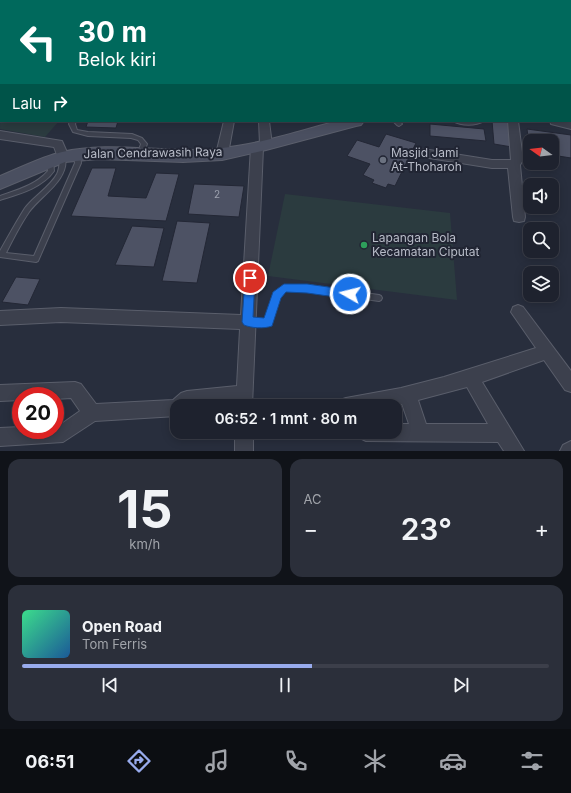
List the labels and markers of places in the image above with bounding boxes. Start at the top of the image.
place label: Masjid Jami At-Thoharoh [391,145,462,174]
marker: Masjid Jami At-Thoharoh [378,155,388,165]
place label: Lapangan Bola Kecamatan Ciputat [372,230,480,259]
marker: Lapangan Bola Kecamatan Ciputat [359,240,369,250]
pin [233,261,267,295]

